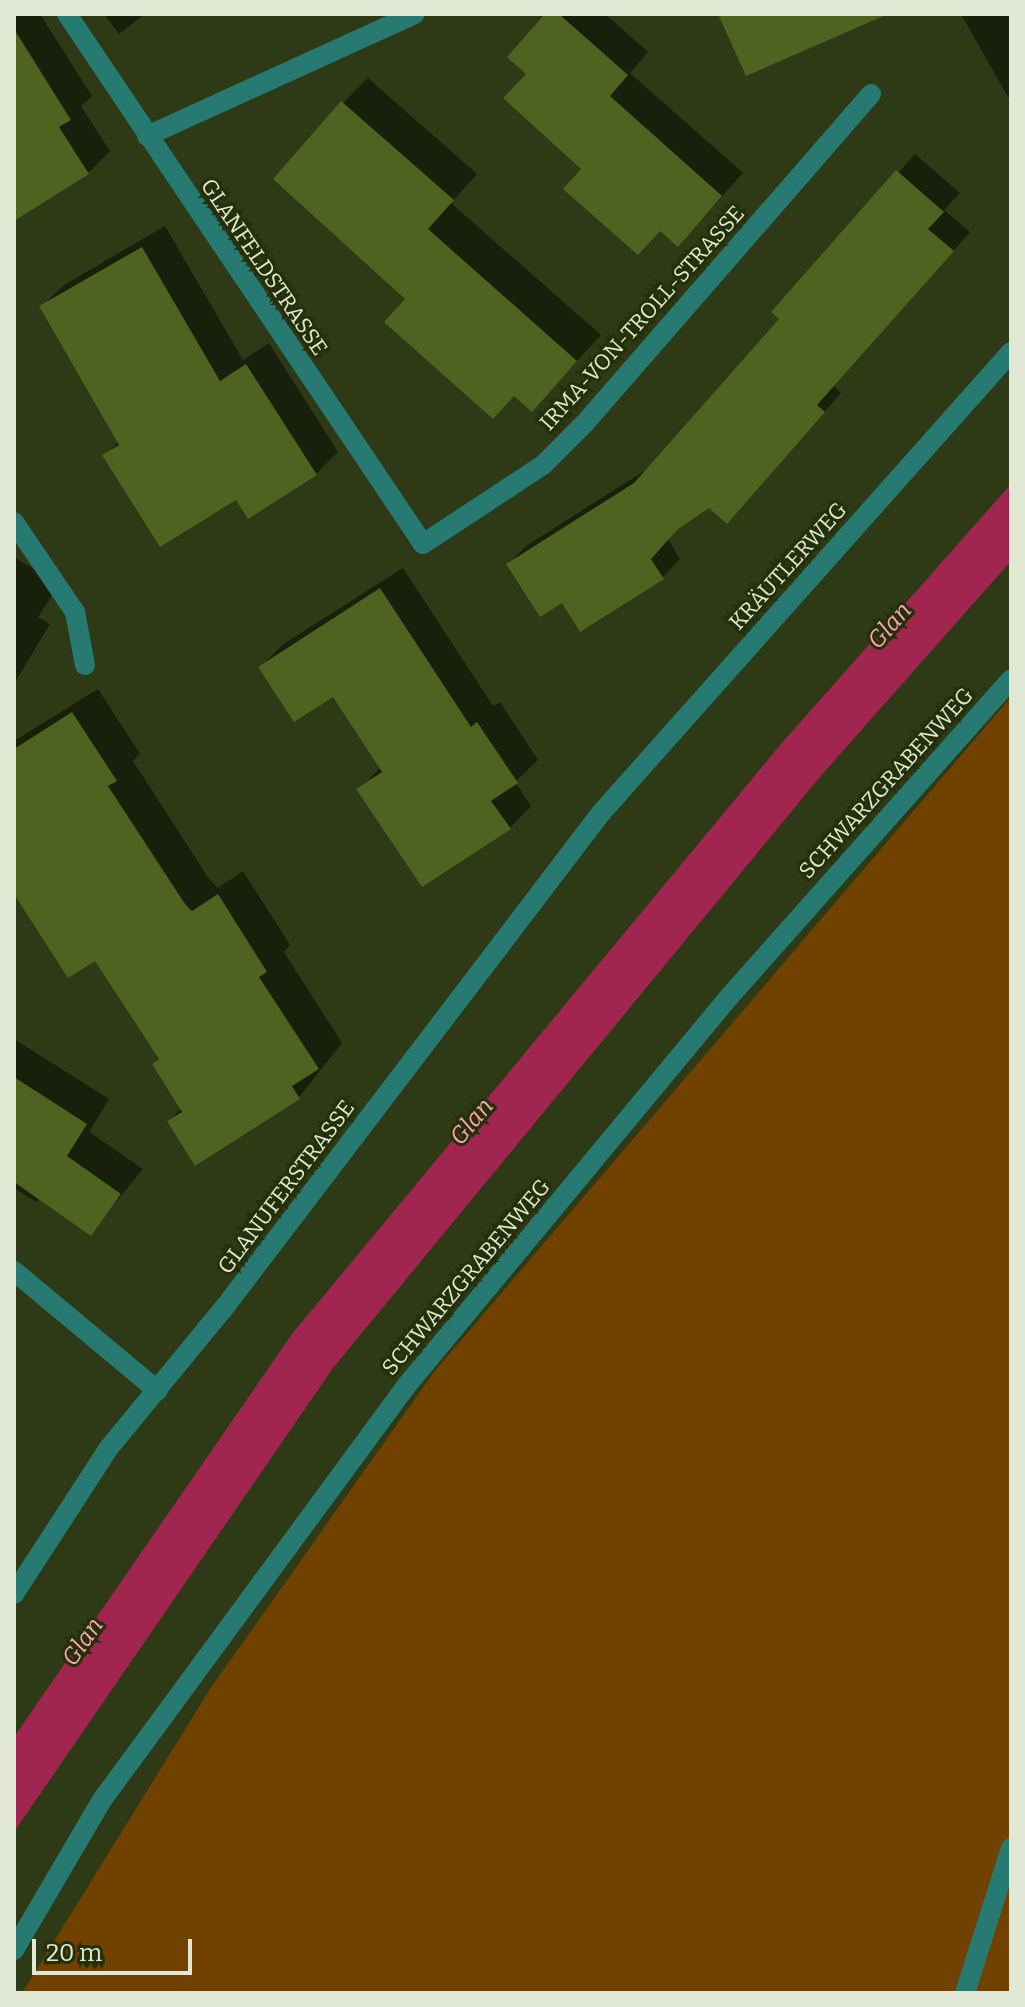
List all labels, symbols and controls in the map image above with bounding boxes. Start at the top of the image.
street label: GLANFELDSTRASSE [195,174,333,360]
street label: IRMA-VON-TROLL-STRASSE [534,200,750,436]
street label: KRÄUTLERWEG [724,497,852,635]
water label: Glan [862,597,918,655]
street label: SCHWARZGRABENWEG [793,682,979,884]
water label: Glan [444,1093,500,1151]
street label: GLANUFERSTRASSE [212,1095,360,1279]
street label: SCHWARZGRABENWEG [376,1174,556,1380]
water label: Glan [56,1612,110,1672]
scale bar [36,1923,196,1973]
text: 20 m [46,1939,102,1967]

